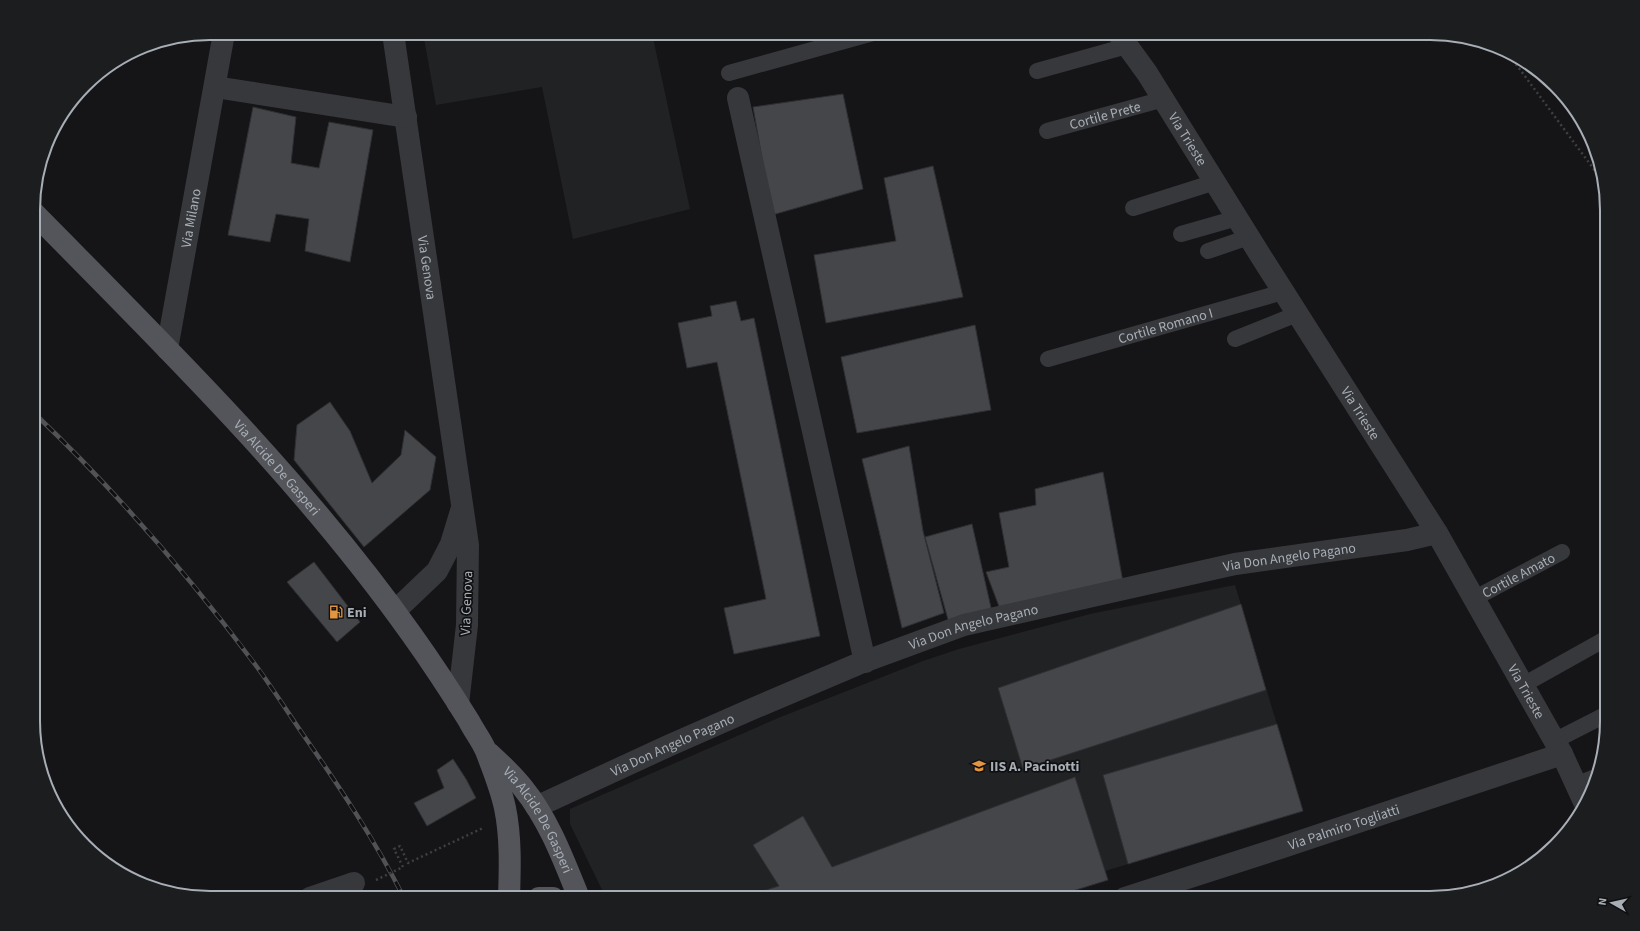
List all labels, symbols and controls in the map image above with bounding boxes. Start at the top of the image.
street label: Cortile Prete [1067,97,1143,135]
street label: Via Trieste [1163,109,1211,170]
street label: Via Milano [176,187,207,250]
street label: Via Genova [412,234,441,301]
street label: Cortile Romano I [1116,303,1215,350]
street label: Via Trieste [1335,383,1384,444]
street label: Via Alcide De Gasperi [228,416,324,520]
street label: Via Don Angelo Pagano [1221,538,1357,577]
street label: Cortile Amato [1479,548,1559,604]
street label: Via Genova [456,570,478,636]
street label: Via Don Angelo Pagano [906,600,1040,655]
place label: Eni [347,603,367,623]
fuel station icon: Eni [328,604,344,620]
street label: Via Trieste [1502,661,1549,723]
street label: Via Don Angelo Pagano [608,709,738,782]
place label: IIS A. Pacinotti [990,757,1080,777]
school or university icon: IIS A. Pacinotti [971,758,987,774]
street label: Via Alcide De Gasperi [498,762,577,877]
street label: Via Palmiro Togliatti [1286,800,1402,856]
north arrow [1592,883,1632,923]
text: N [1595,897,1611,906]

